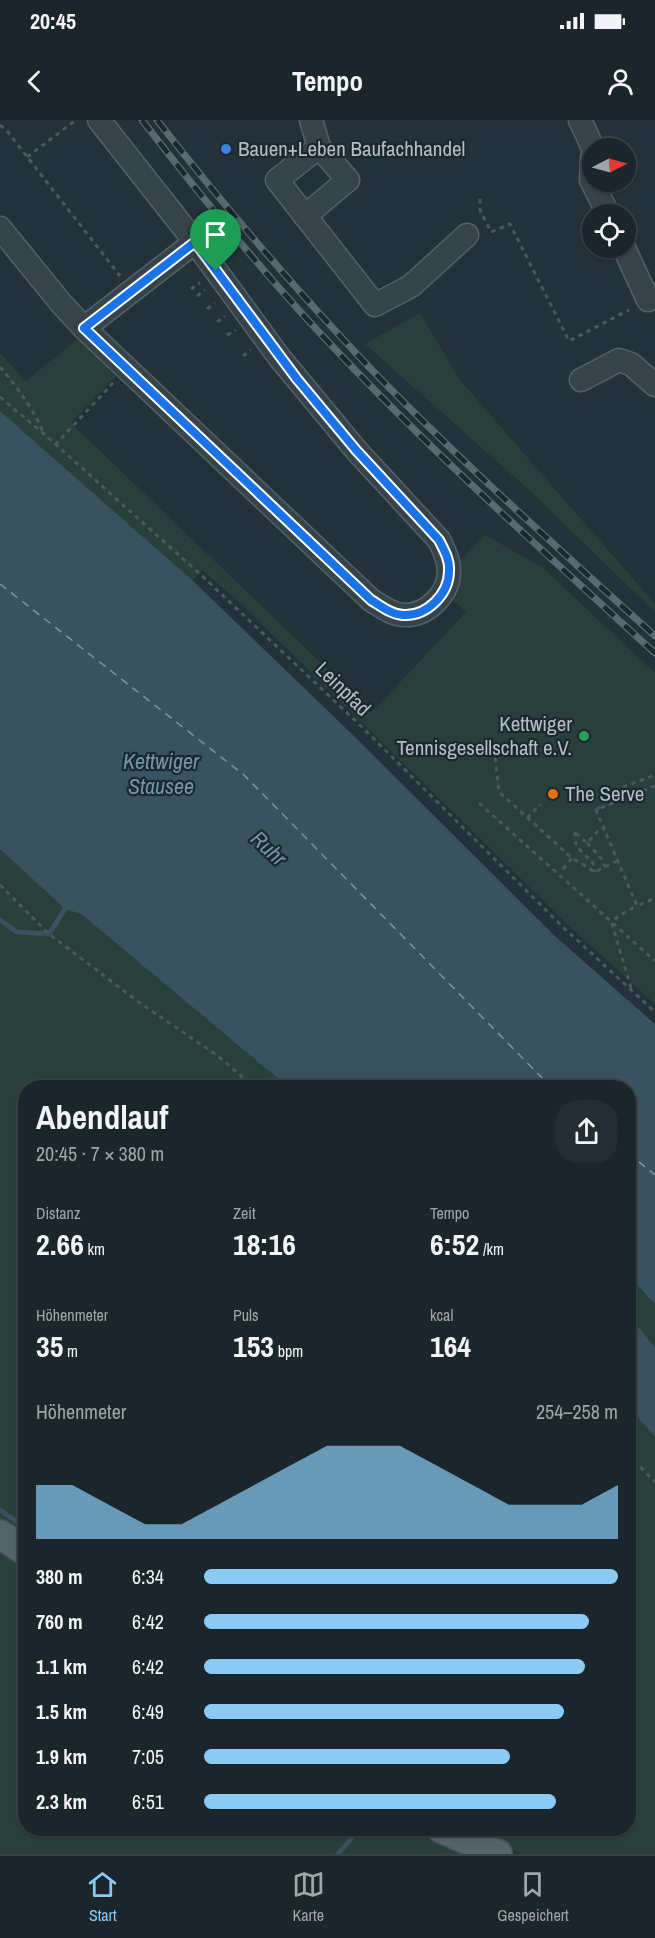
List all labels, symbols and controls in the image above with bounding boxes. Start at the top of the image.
text: 20:45 [30,6,76,36]
text: Tempo [292,63,363,99]
icon: back [18,65,51,98]
icon: person [604,65,637,98]
place label: Bauen+Leben Baufachhandel [238,134,465,163]
north arrow [582,138,636,192]
map controls [582,138,636,258]
marker: Bauen+Leben Baufachhandel [219,142,233,156]
button: locate [582,204,636,258]
pin [190,209,241,271]
icon: arrive [199,218,232,251]
street label: Leinpfad [309,655,378,722]
place label: Kettwiger Tennisgesellschaft e.V. [396,709,572,762]
marker: Kettwiger Tennisgesellschaft e.V. [577,729,591,743]
water label: Kettwiger Stausee [123,746,200,801]
place label: The Serve [565,779,644,808]
marker: The Serve [546,787,560,801]
water label: Ruhr [244,824,294,873]
text: Abendlauf [36,1095,168,1139]
button: share [555,1100,618,1163]
text: 20:45 · 7 × 380 m [36,1140,164,1167]
text: Distanz [36,1202,80,1224]
text: Zeit [233,1202,256,1224]
text: Tempo [430,1202,469,1224]
text: 2.66 [36,1224,84,1264]
text: 18:16 [233,1224,296,1264]
text: 6:52 [430,1224,479,1264]
text: km [84,1238,105,1260]
text: /km [479,1238,504,1260]
text: Höhenmeter [36,1304,108,1326]
text: Puls [233,1304,259,1326]
text: kcal [430,1304,453,1326]
text: 35 [36,1326,63,1366]
text: 153 [233,1326,274,1366]
text: 164 [430,1326,471,1366]
text: m [63,1340,78,1362]
text: bpm [274,1340,303,1362]
text: Höhenmeter [36,1398,126,1425]
text: 254–258 m [536,1398,618,1425]
text: 380 m [36,1563,83,1590]
text: 6:34 [132,1563,164,1590]
text: 760 m [36,1608,83,1635]
text: 6:42 [132,1608,164,1635]
text: 1.1 km [36,1653,87,1680]
text: 6:42 [132,1653,164,1680]
text: 1.5 km [36,1698,87,1725]
text: 6:49 [132,1698,164,1725]
text: 1.9 km [36,1743,87,1770]
text: 7:05 [132,1743,164,1770]
text: 2.3 km [36,1788,87,1815]
text: 6:51 [132,1788,164,1815]
tab: Start [86,1868,119,1926]
tab: Karte [292,1868,325,1926]
tab: Gespeichert [497,1868,569,1926]

